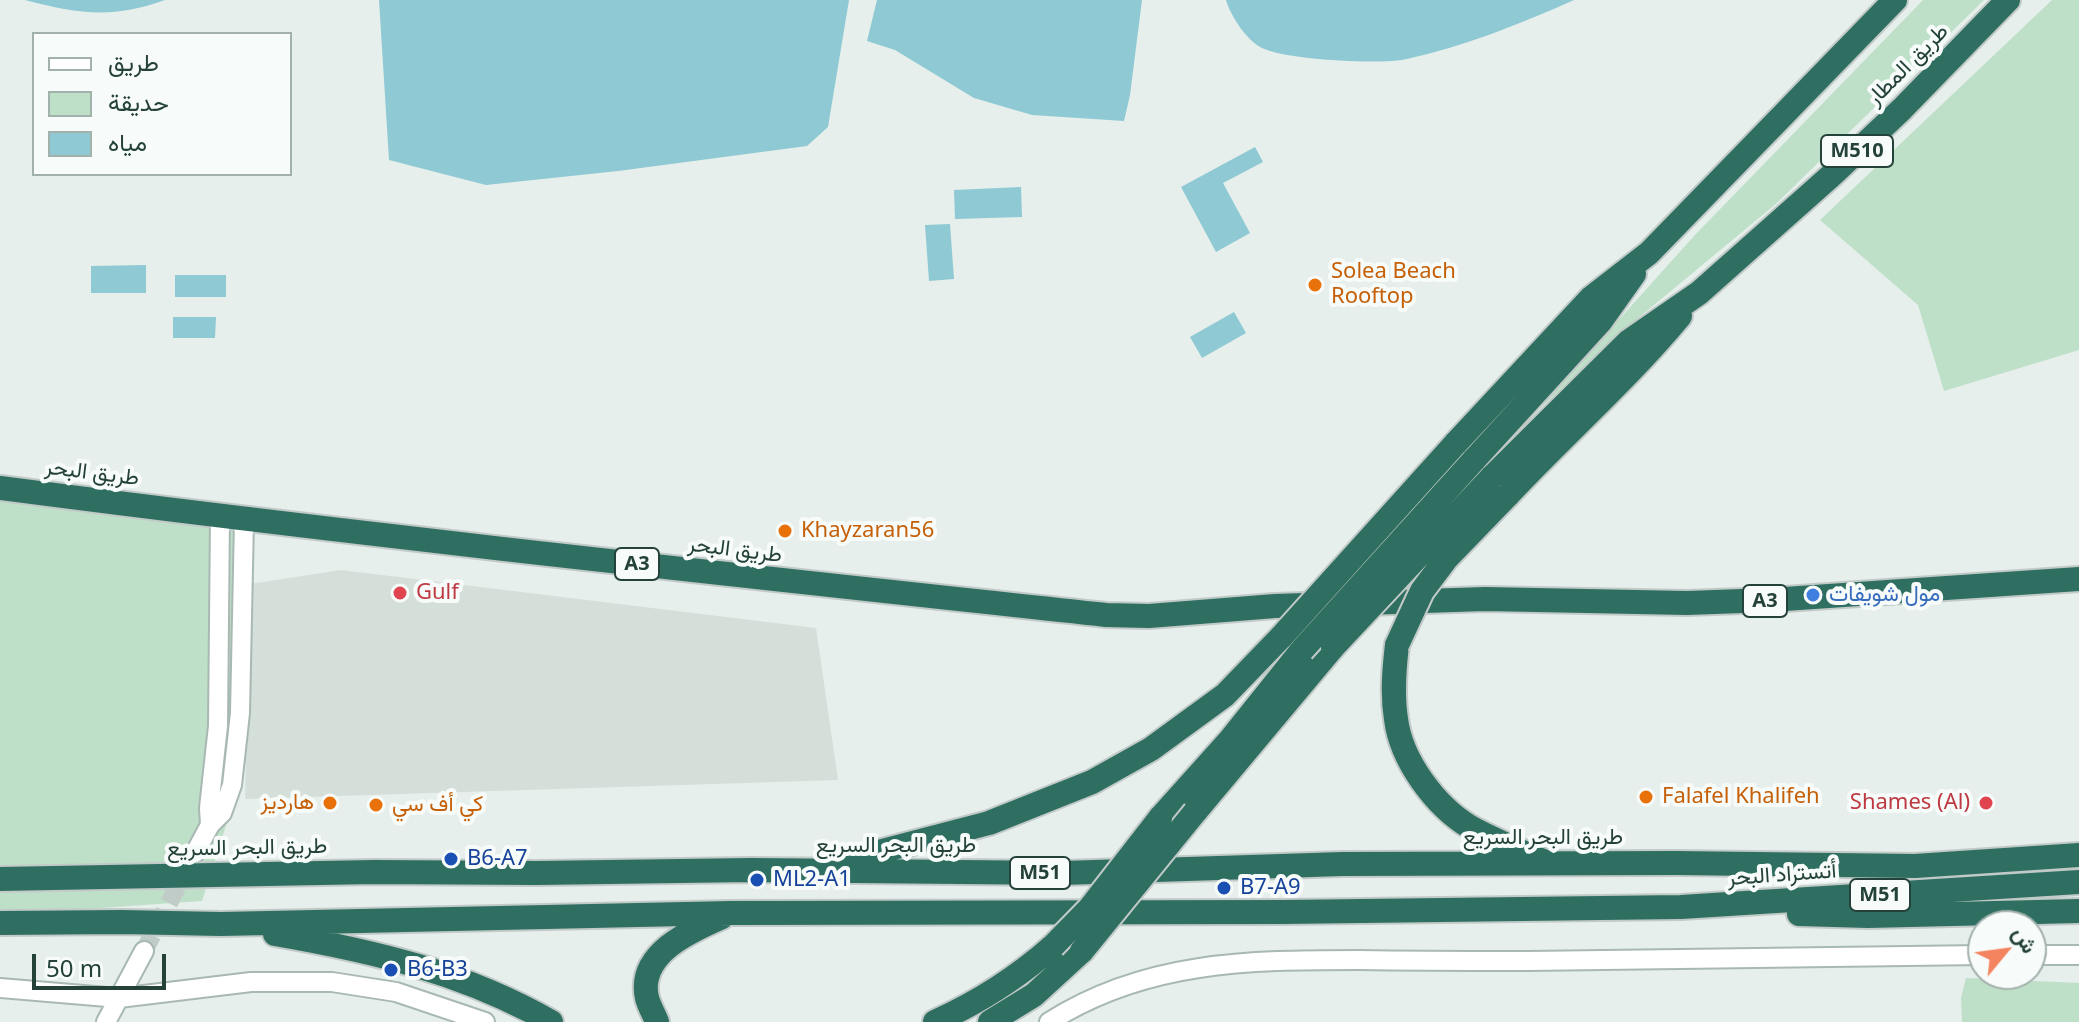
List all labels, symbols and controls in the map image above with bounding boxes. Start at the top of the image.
street label: طريق المطار [1862,19,1954,111]
legend [32,32,292,176]
text: طريق [108,45,159,78]
text: حديقة [108,85,169,118]
text: مياه [108,125,147,158]
road number: M510 [1821,135,1893,167]
place label: Solea Beach Rooftop [1331,259,1456,310]
marker: Solea Beach Rooftop [1306,276,1324,294]
street label: طريق البحر [43,454,141,492]
place label: Khayzaran56 [801,518,934,544]
marker: Khayzaran56 [776,522,794,540]
street label: طريق البحر [686,531,784,569]
road number: A3 [615,548,659,580]
place label: Gulf [416,580,459,606]
place label: مول شويفات [1829,582,1940,608]
marker: Gulf [391,584,409,602]
road number: A3 [1743,585,1787,617]
marker: مول شويفات [1804,586,1822,604]
place label: Falafel Khalifeh [1662,784,1820,810]
marker: Falafel Khalifeh [1637,788,1655,806]
place label: هارديز [261,790,314,816]
place label: Shames (Al) [1850,790,1970,816]
place label: كي أف سي [392,792,483,818]
marker: هارديز [321,794,339,812]
marker: Shames (Al) [1977,794,1995,812]
marker: كي أف سي [367,796,385,814]
street label: طريق البحر السريع [1463,825,1623,851]
street label: طريق البحر السريع [167,833,327,863]
street label: طريق البحر السريع [816,833,976,859]
place label: B6-A7 [467,846,528,872]
marker: B6-A7 [442,850,460,868]
road number: M51 [1010,857,1070,889]
street label: أتستراد البحر [1727,858,1837,892]
place label: ML2-A1 [773,867,851,893]
marker: ML2-A1 [748,871,766,889]
place label: B7-A9 [1240,875,1301,901]
marker: B7-A9 [1215,879,1233,897]
road number: M51 [1850,879,1910,911]
north arrow [1967,910,2047,990]
text: ش [2007,921,2046,958]
scale bar [36,938,170,988]
text: 50 m [46,951,102,984]
place label: B6-B3 [407,957,468,983]
marker: B6-B3 [382,961,400,979]

